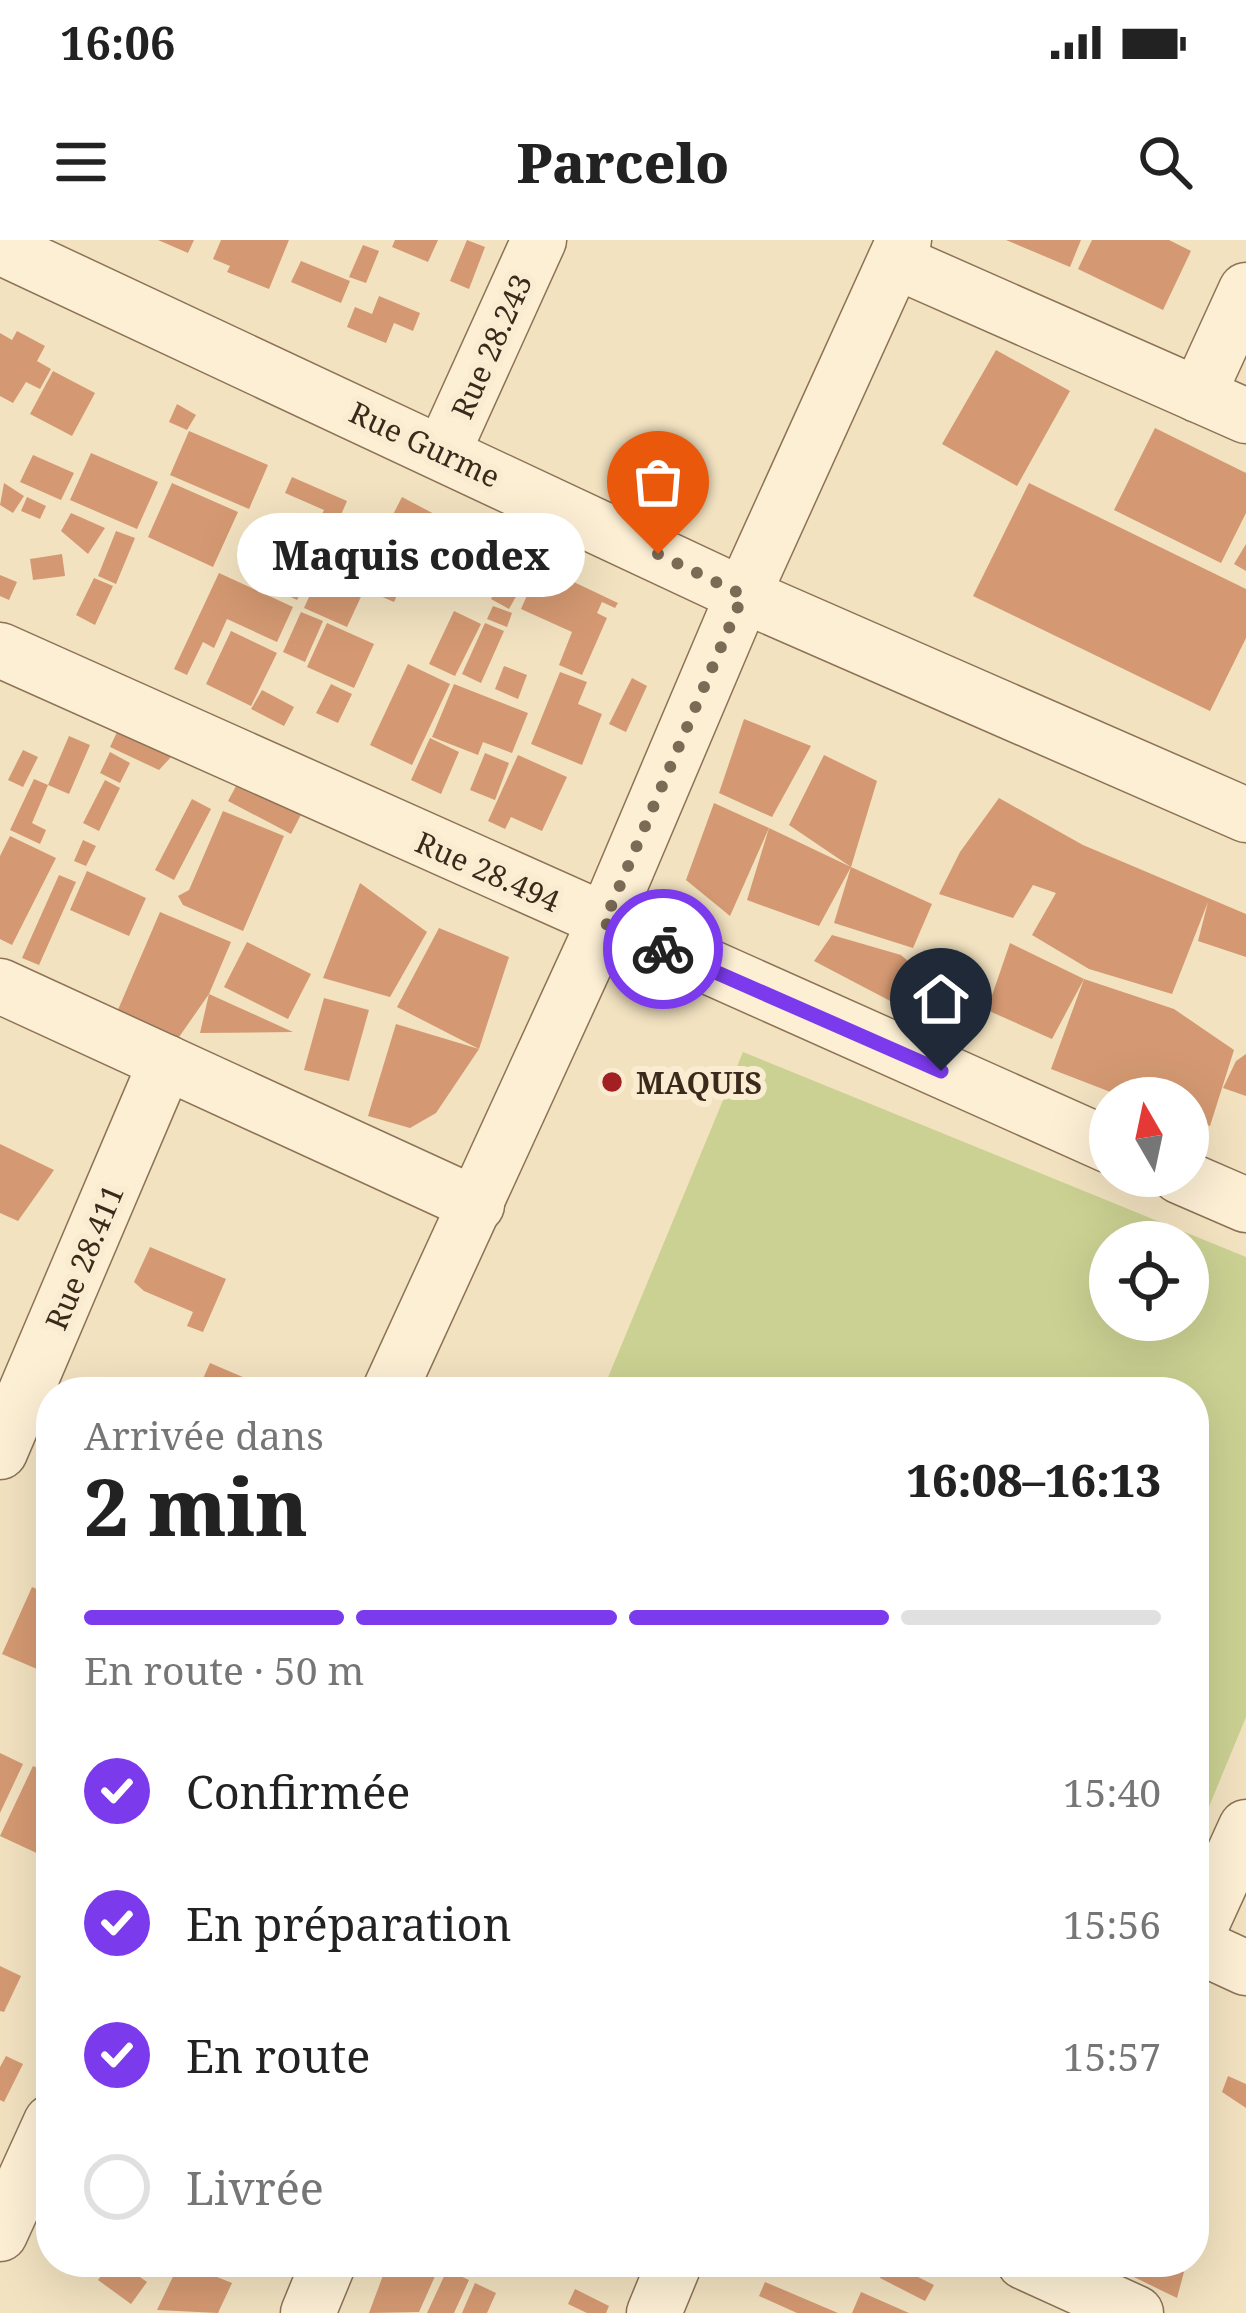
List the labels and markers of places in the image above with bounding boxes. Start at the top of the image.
pin [607,431,709,554]
callout: Maquis codex [238,512,586,596]
pin [890,948,992,1071]
place label: MAQUIS [636,1062,762,1103]
marker: MAQUIS [599,1069,625,1095]

